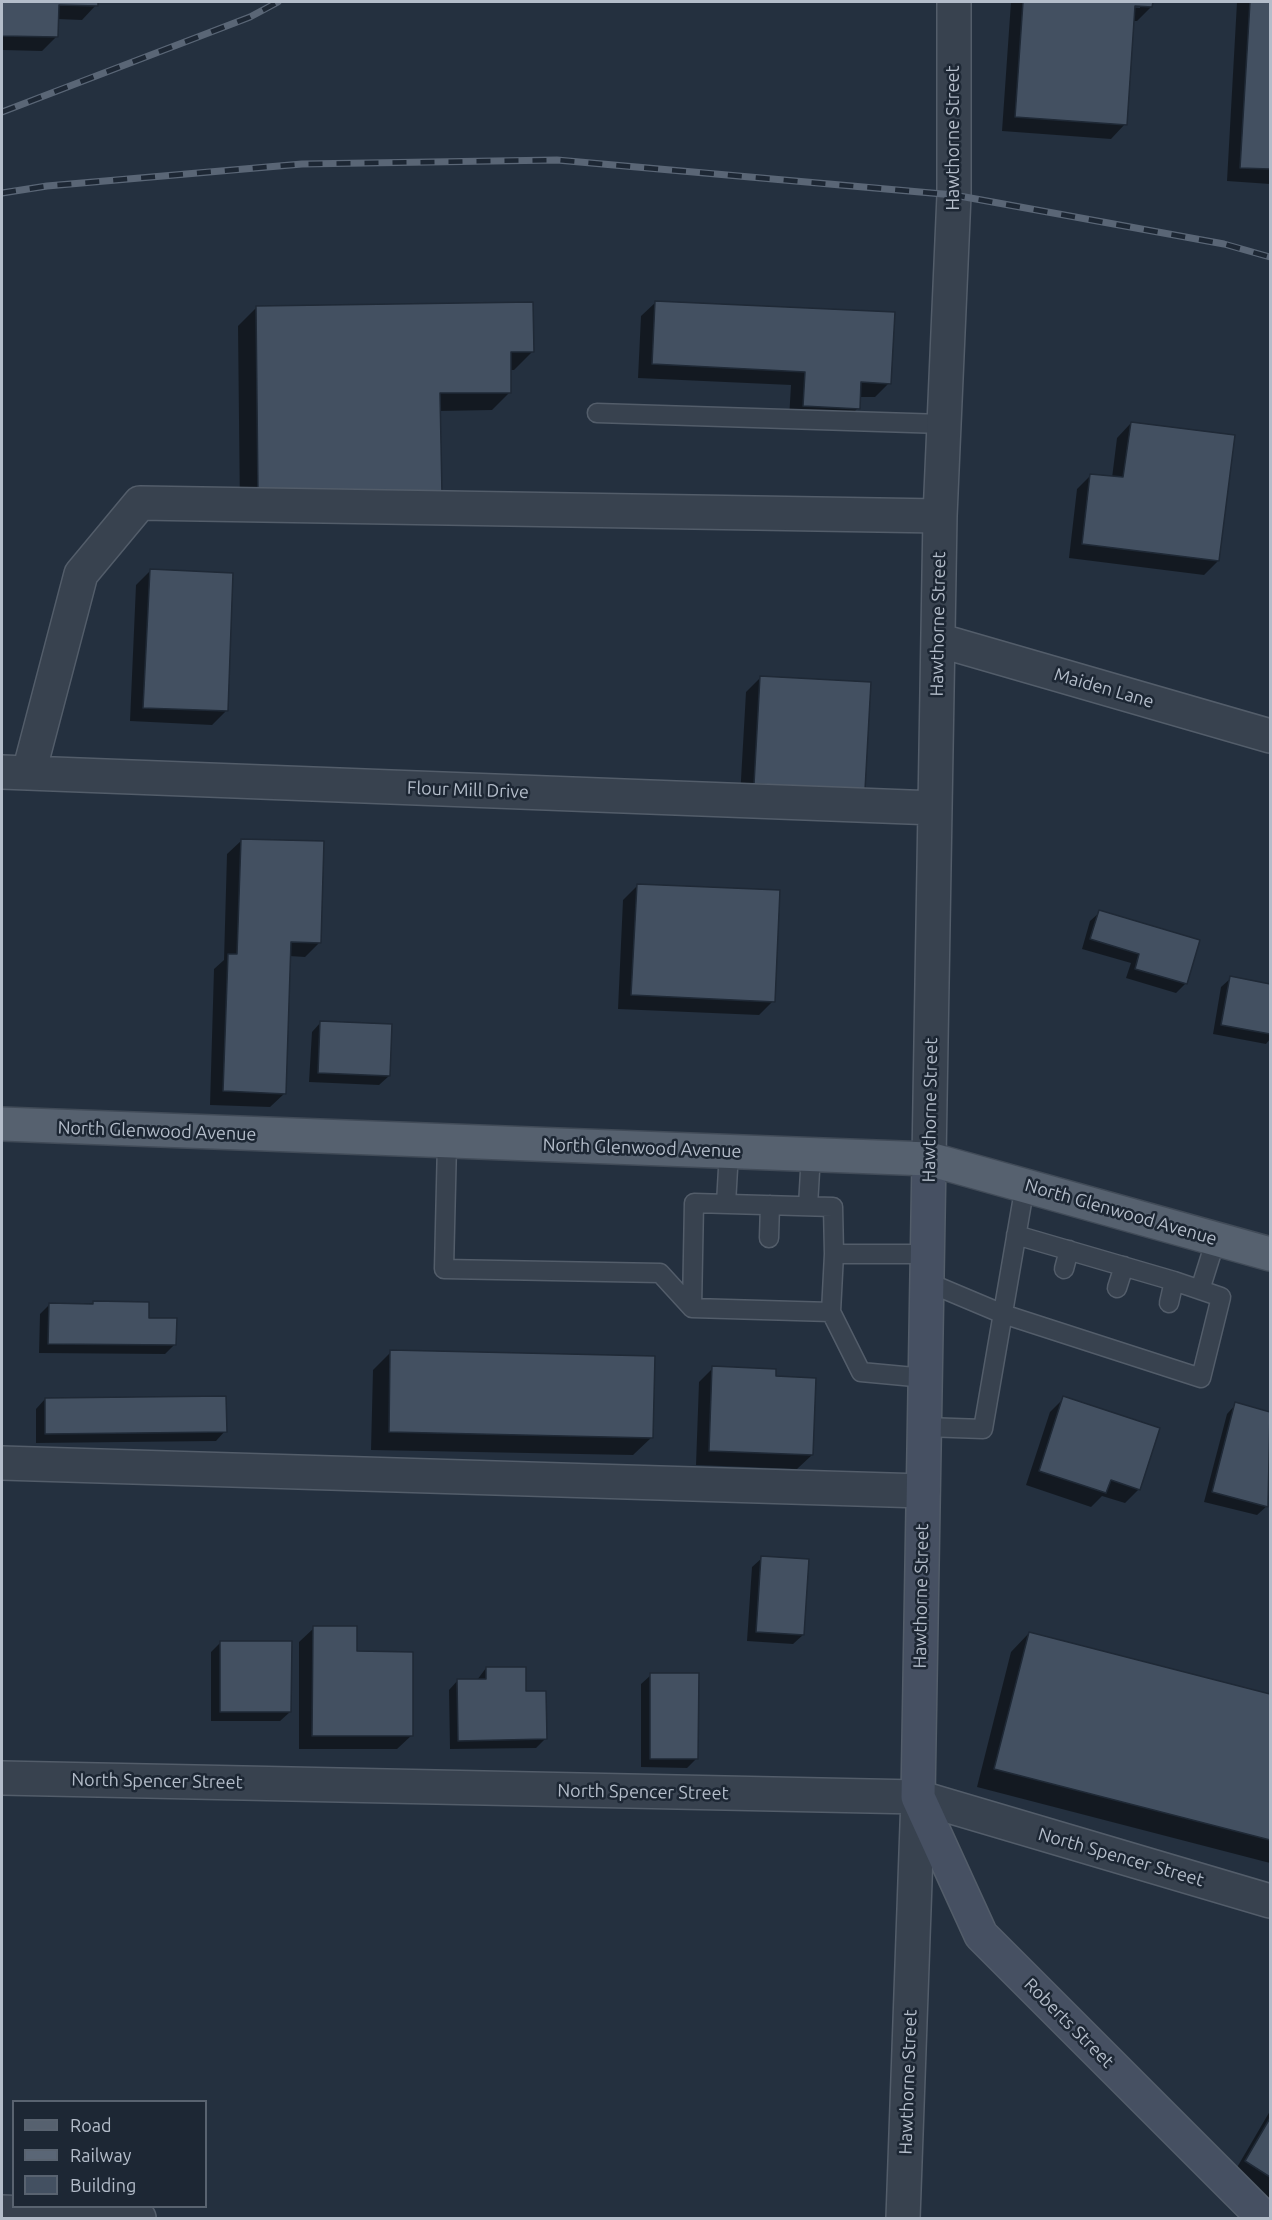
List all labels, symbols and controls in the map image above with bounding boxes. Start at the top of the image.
street label: Hawthorne Street [942,65,964,211]
street label: Hawthorne Street [926,551,950,697]
street label: Maiden Lane [1052,663,1156,713]
street label: Flour Mill Drive [407,777,529,803]
street label: Hawthorne Street [918,1037,942,1183]
street label: North Glenwood Avenue [57,1117,257,1145]
street label: North Glenwood Avenue [542,1134,742,1162]
street label: North Glenwood Avenue [1022,1174,1220,1250]
street label: Hawthorne Street [909,1523,933,1669]
street label: North Spencer Street [71,1769,243,1793]
street label: North Spencer Street [557,1780,729,1804]
street label: North Spencer Street [1036,1823,1206,1891]
street label: Roberts Street [1020,1974,1118,2072]
street label: Hawthorne Street [895,2009,921,2155]
legend [12,2100,207,2208]
text: Road [70,2115,112,2135]
text: Railway [70,2145,131,2165]
text: Building [70,2175,136,2195]

